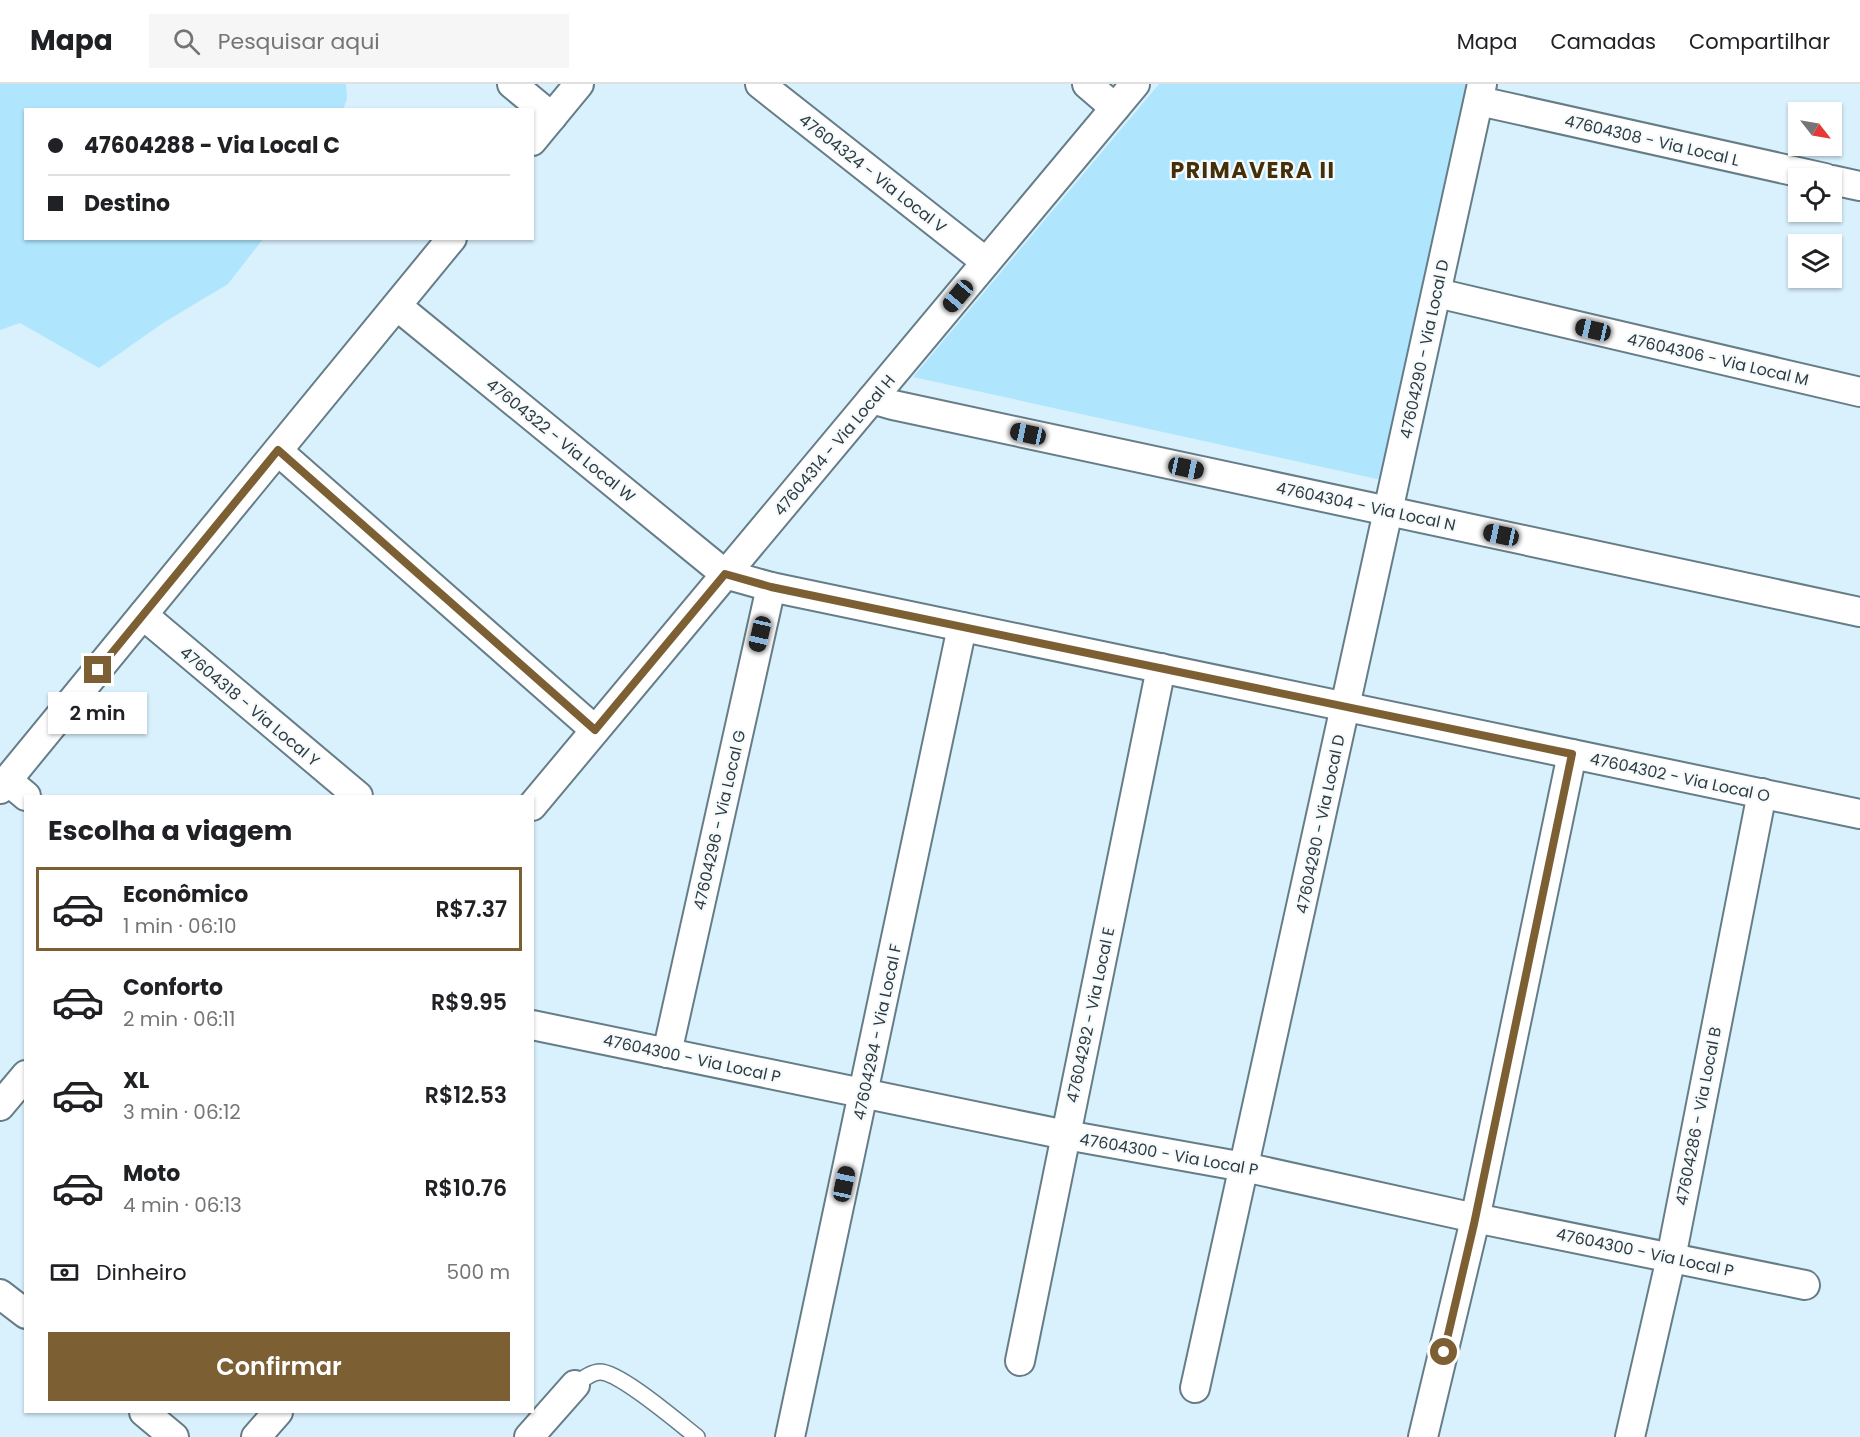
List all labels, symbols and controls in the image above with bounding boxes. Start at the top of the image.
search box [149,14,569,68]
text: Mapa [30,21,113,60]
icon: search [170,25,203,58]
text: Pesquisar aqui [218,26,380,57]
text: Mapa [1457,27,1517,56]
text: Camadas [1550,27,1656,56]
text: Compartilhar [1689,27,1830,56]
north arrow [1788,102,1842,156]
map controls [1788,102,1842,288]
street label: 47604324 - Via Local V [794,108,951,238]
street label: 47604308 - Via Local L [1562,109,1742,172]
text: 47604288 - Via Local C [84,130,340,161]
district label: PRIMAVERA II [1170,155,1336,186]
button: locate [1788,168,1842,222]
text: Destino [84,188,170,219]
button: layers [1788,234,1842,288]
street label: 47604290 - Via Local D [1394,257,1455,441]
car [940,276,976,316]
car [1573,317,1613,343]
street label: 47604306 - Via Local M [1625,327,1811,392]
street label: 47604314 - Via Local H [768,370,900,521]
street label: 47604322 - Via Local W [481,373,640,508]
car [1009,421,1047,447]
car [1167,455,1205,481]
street label: 47604304 - Via Local N [1274,476,1458,537]
car [1482,522,1520,548]
car [747,614,773,654]
street label: 47604318 - Via Local Y [175,641,325,772]
route end [84,656,111,683]
callout: 2 min [48,691,148,733]
text: 2 min [70,699,125,727]
street label: 47604296 - Via Local G [688,728,751,912]
street label: 47604290 - Via Local D [1290,732,1351,916]
street label: 47604302 - Via Local O [1588,747,1772,808]
text: Escolha a viagem [48,812,292,849]
text: Econômico [123,879,248,910]
icon: car [51,882,105,936]
text: R$7.37 [435,894,507,925]
text: 1 min · 06:10 [123,912,236,940]
street label: 47604292 - Via Local E [1061,925,1120,1105]
street label: 47604294 - Via Local F [848,942,907,1122]
text: Conforto [123,972,223,1003]
icon: car [51,975,105,1029]
text: R$9.95 [431,987,507,1018]
text: 2 min · 06:11 [123,1005,235,1033]
street label: 47604286 - Via Local B [1670,1025,1727,1207]
street label: 47604300 - Via Local P [601,1028,783,1089]
text: XL [123,1065,149,1096]
icon: car [51,1068,105,1122]
text: R$12.53 [425,1080,507,1111]
text: 3 min · 06:12 [123,1098,241,1126]
street label: 47604300 - Via Local P [1078,1127,1260,1182]
text: Moto [123,1158,180,1189]
icon: car [51,1161,105,1215]
car [831,1165,857,1203]
text: R$10.76 [424,1173,507,1204]
text: 4 min · 06:13 [123,1191,242,1219]
street label: 47604300 - Via Local P [1554,1222,1736,1283]
icon: cash [48,1256,81,1289]
text: Dinheiro [96,1257,186,1288]
text: 500 m [446,1258,510,1286]
button: Confirmar [48,1332,510,1401]
route start [1430,1338,1457,1365]

